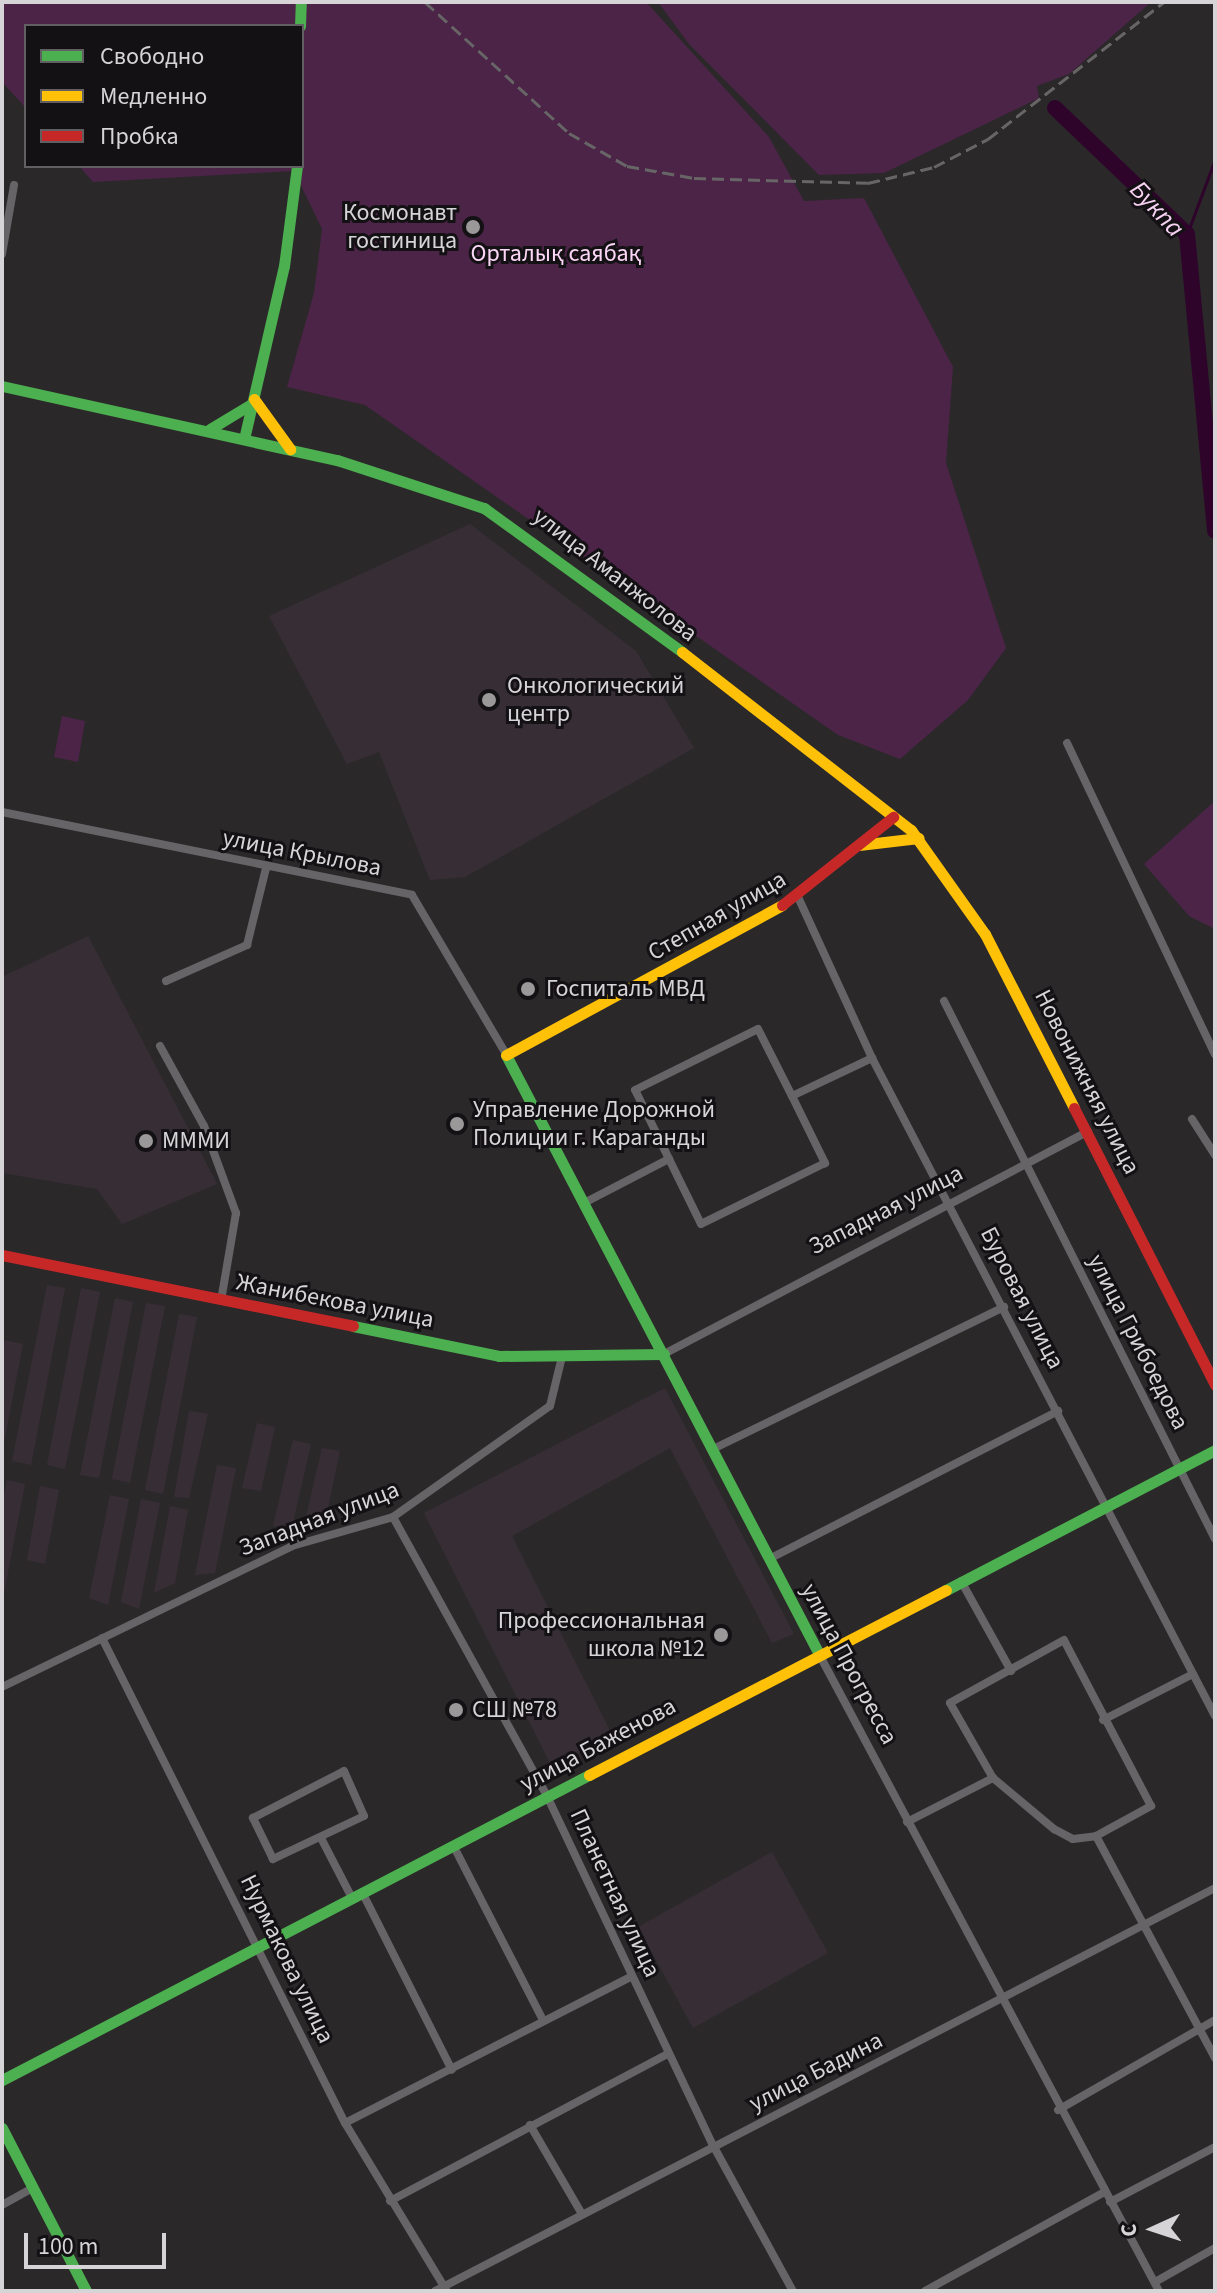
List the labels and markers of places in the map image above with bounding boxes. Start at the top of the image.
place label: Космонавт гостиница [343,199,457,255]
marker: Космонавт гостиница [464,218,482,236]
place label: Онкологический центр [507,672,684,728]
marker: Онкологический центр [478,689,500,711]
place label: Госпиталь МВД [546,975,705,1003]
marker: Госпиталь МВД [517,978,539,1000]
place label: Управление Дорожной Полиции г. Караганды [473,1096,715,1152]
marker: Управление Дорожной Полиции г. Караганды [448,1115,466,1133]
place label: МММИ [162,1127,230,1155]
marker: МММИ [137,1132,155,1150]
place label: Профессиональная школа №12 [498,1607,705,1663]
marker: Профессиональная школа №12 [712,1626,730,1644]
place label: СШ №78 [472,1696,557,1724]
marker: СШ №78 [447,1701,465,1719]

